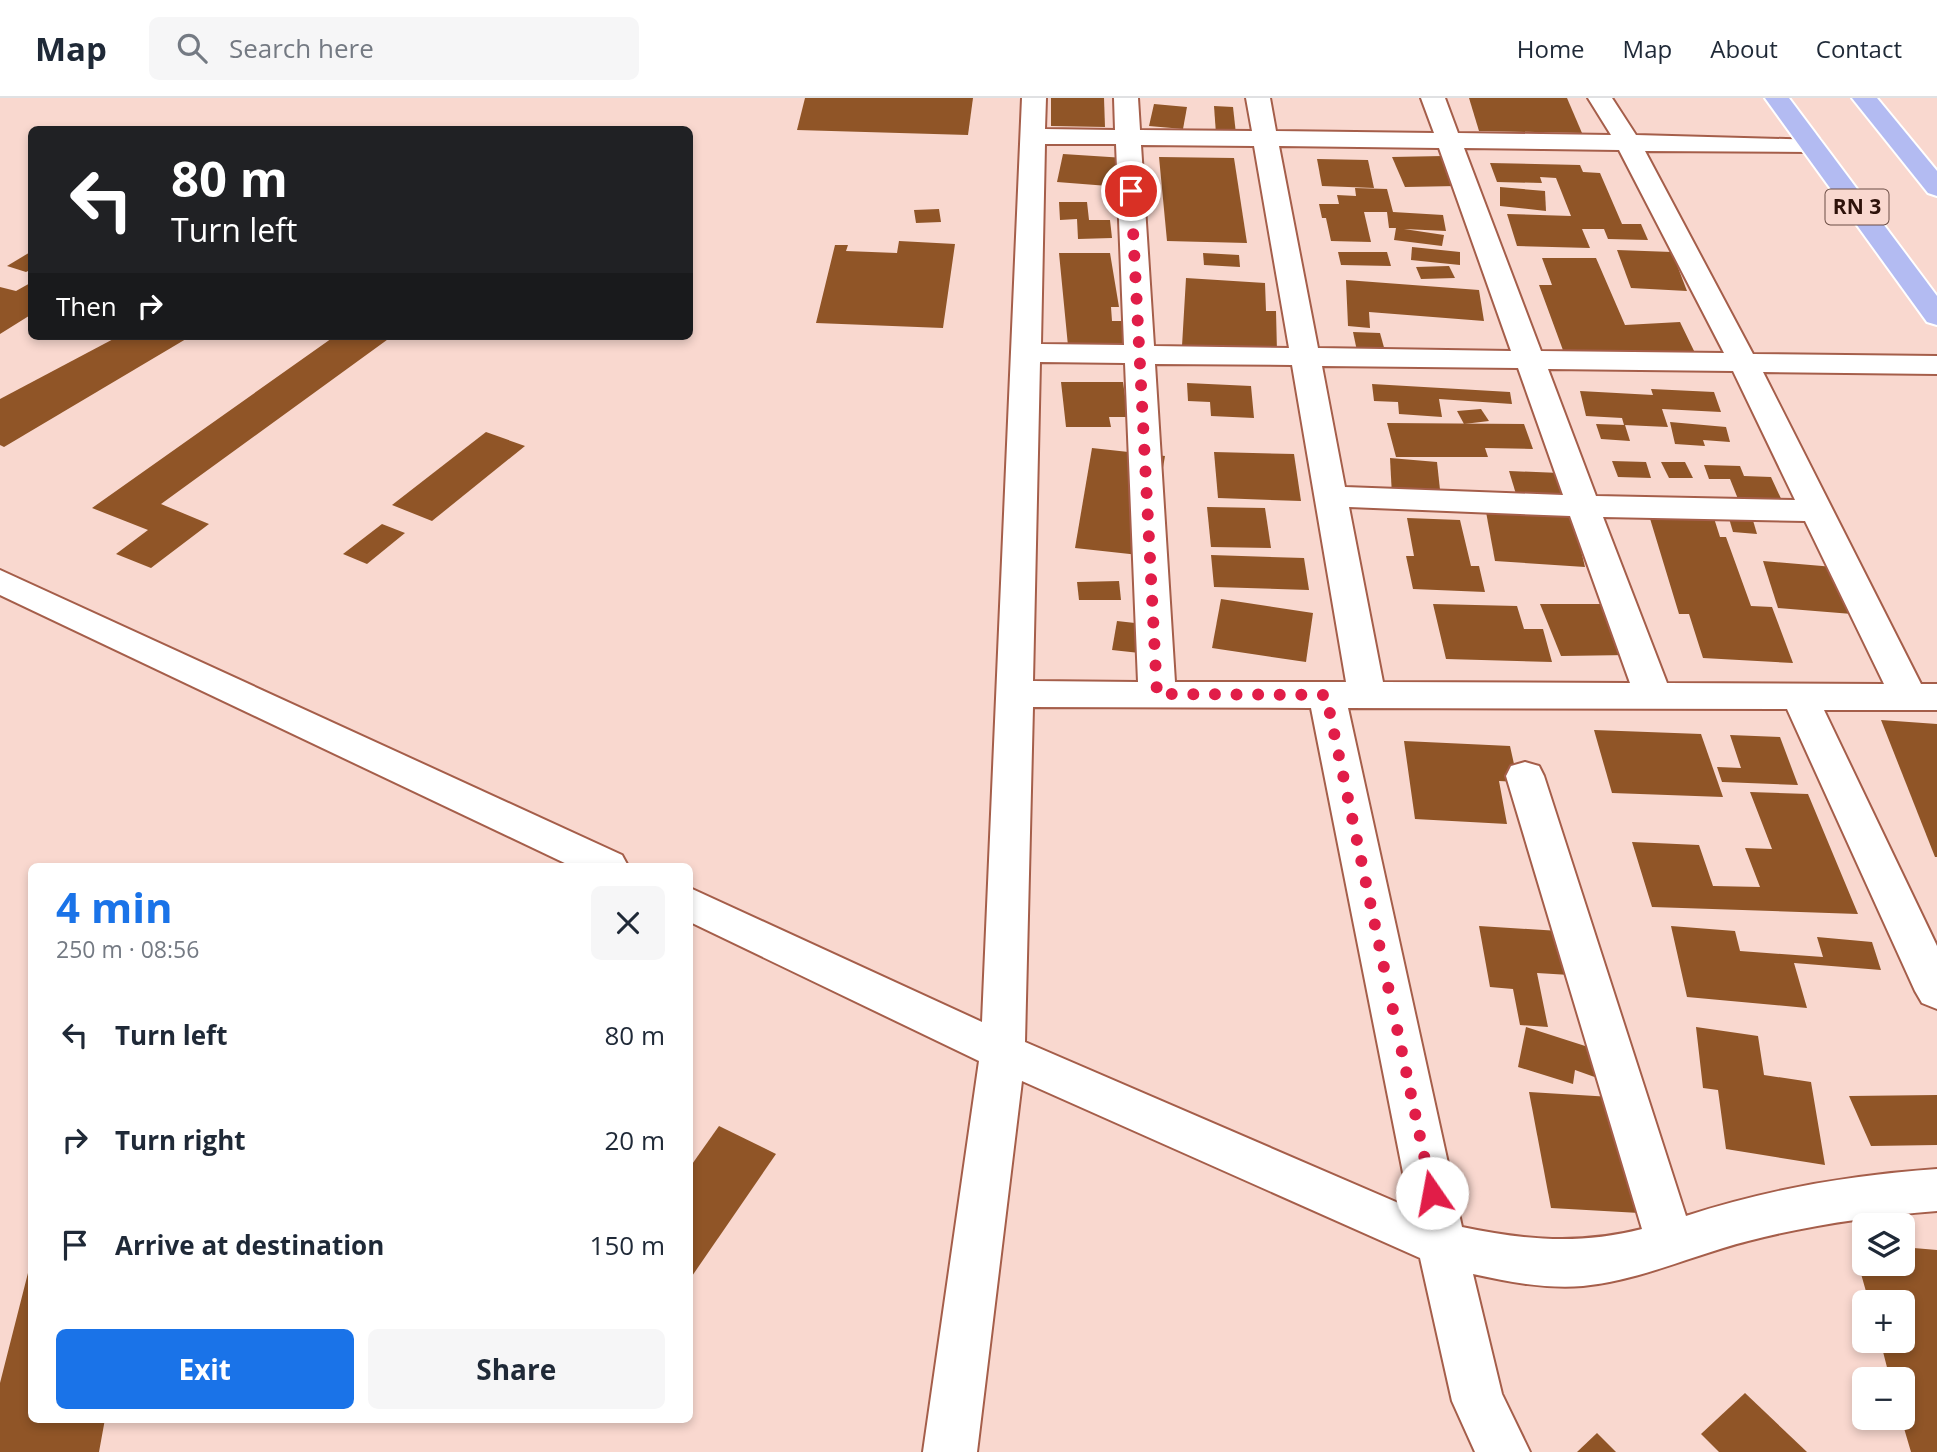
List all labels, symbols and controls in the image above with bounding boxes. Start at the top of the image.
search box [149,17,639,80]
text: Map [35,26,107,71]
icon: search [173,29,211,67]
text: Search here [229,30,374,66]
text: Home [1517,32,1585,65]
text: Map [1623,32,1672,65]
text: About [1710,32,1778,65]
text: Contact [1816,32,1902,65]
text: 80 m [171,145,288,211]
icon: left [56,154,147,245]
pin [1101,161,1161,221]
icon: arrive [1112,172,1150,210]
road number: RN 3 [1826,190,1888,224]
text: Turn left [171,208,297,251]
icon: right [131,287,169,325]
text: Then [56,288,117,324]
text: 4 min [56,878,173,935]
button: close [591,886,665,960]
text: 250 m · 08:56 [56,933,199,965]
icon: left [56,1016,94,1054]
text: Turn left [115,1017,227,1053]
text: 80 m [604,1017,665,1053]
icon: right [56,1121,94,1159]
text: Turn right [115,1122,246,1158]
text: 20 m [604,1122,665,1158]
position arrow [1395,1156,1469,1230]
map controls [1852,1213,1915,1430]
button: layers [1852,1213,1915,1276]
icon: arrive [56,1226,94,1264]
text: Arrive at destination [115,1227,384,1263]
text: 150 m [590,1227,665,1263]
button: + [1852,1290,1915,1353]
button: Exit [56,1329,354,1409]
button: Share [368,1329,665,1409]
button: − [1852,1367,1915,1430]

